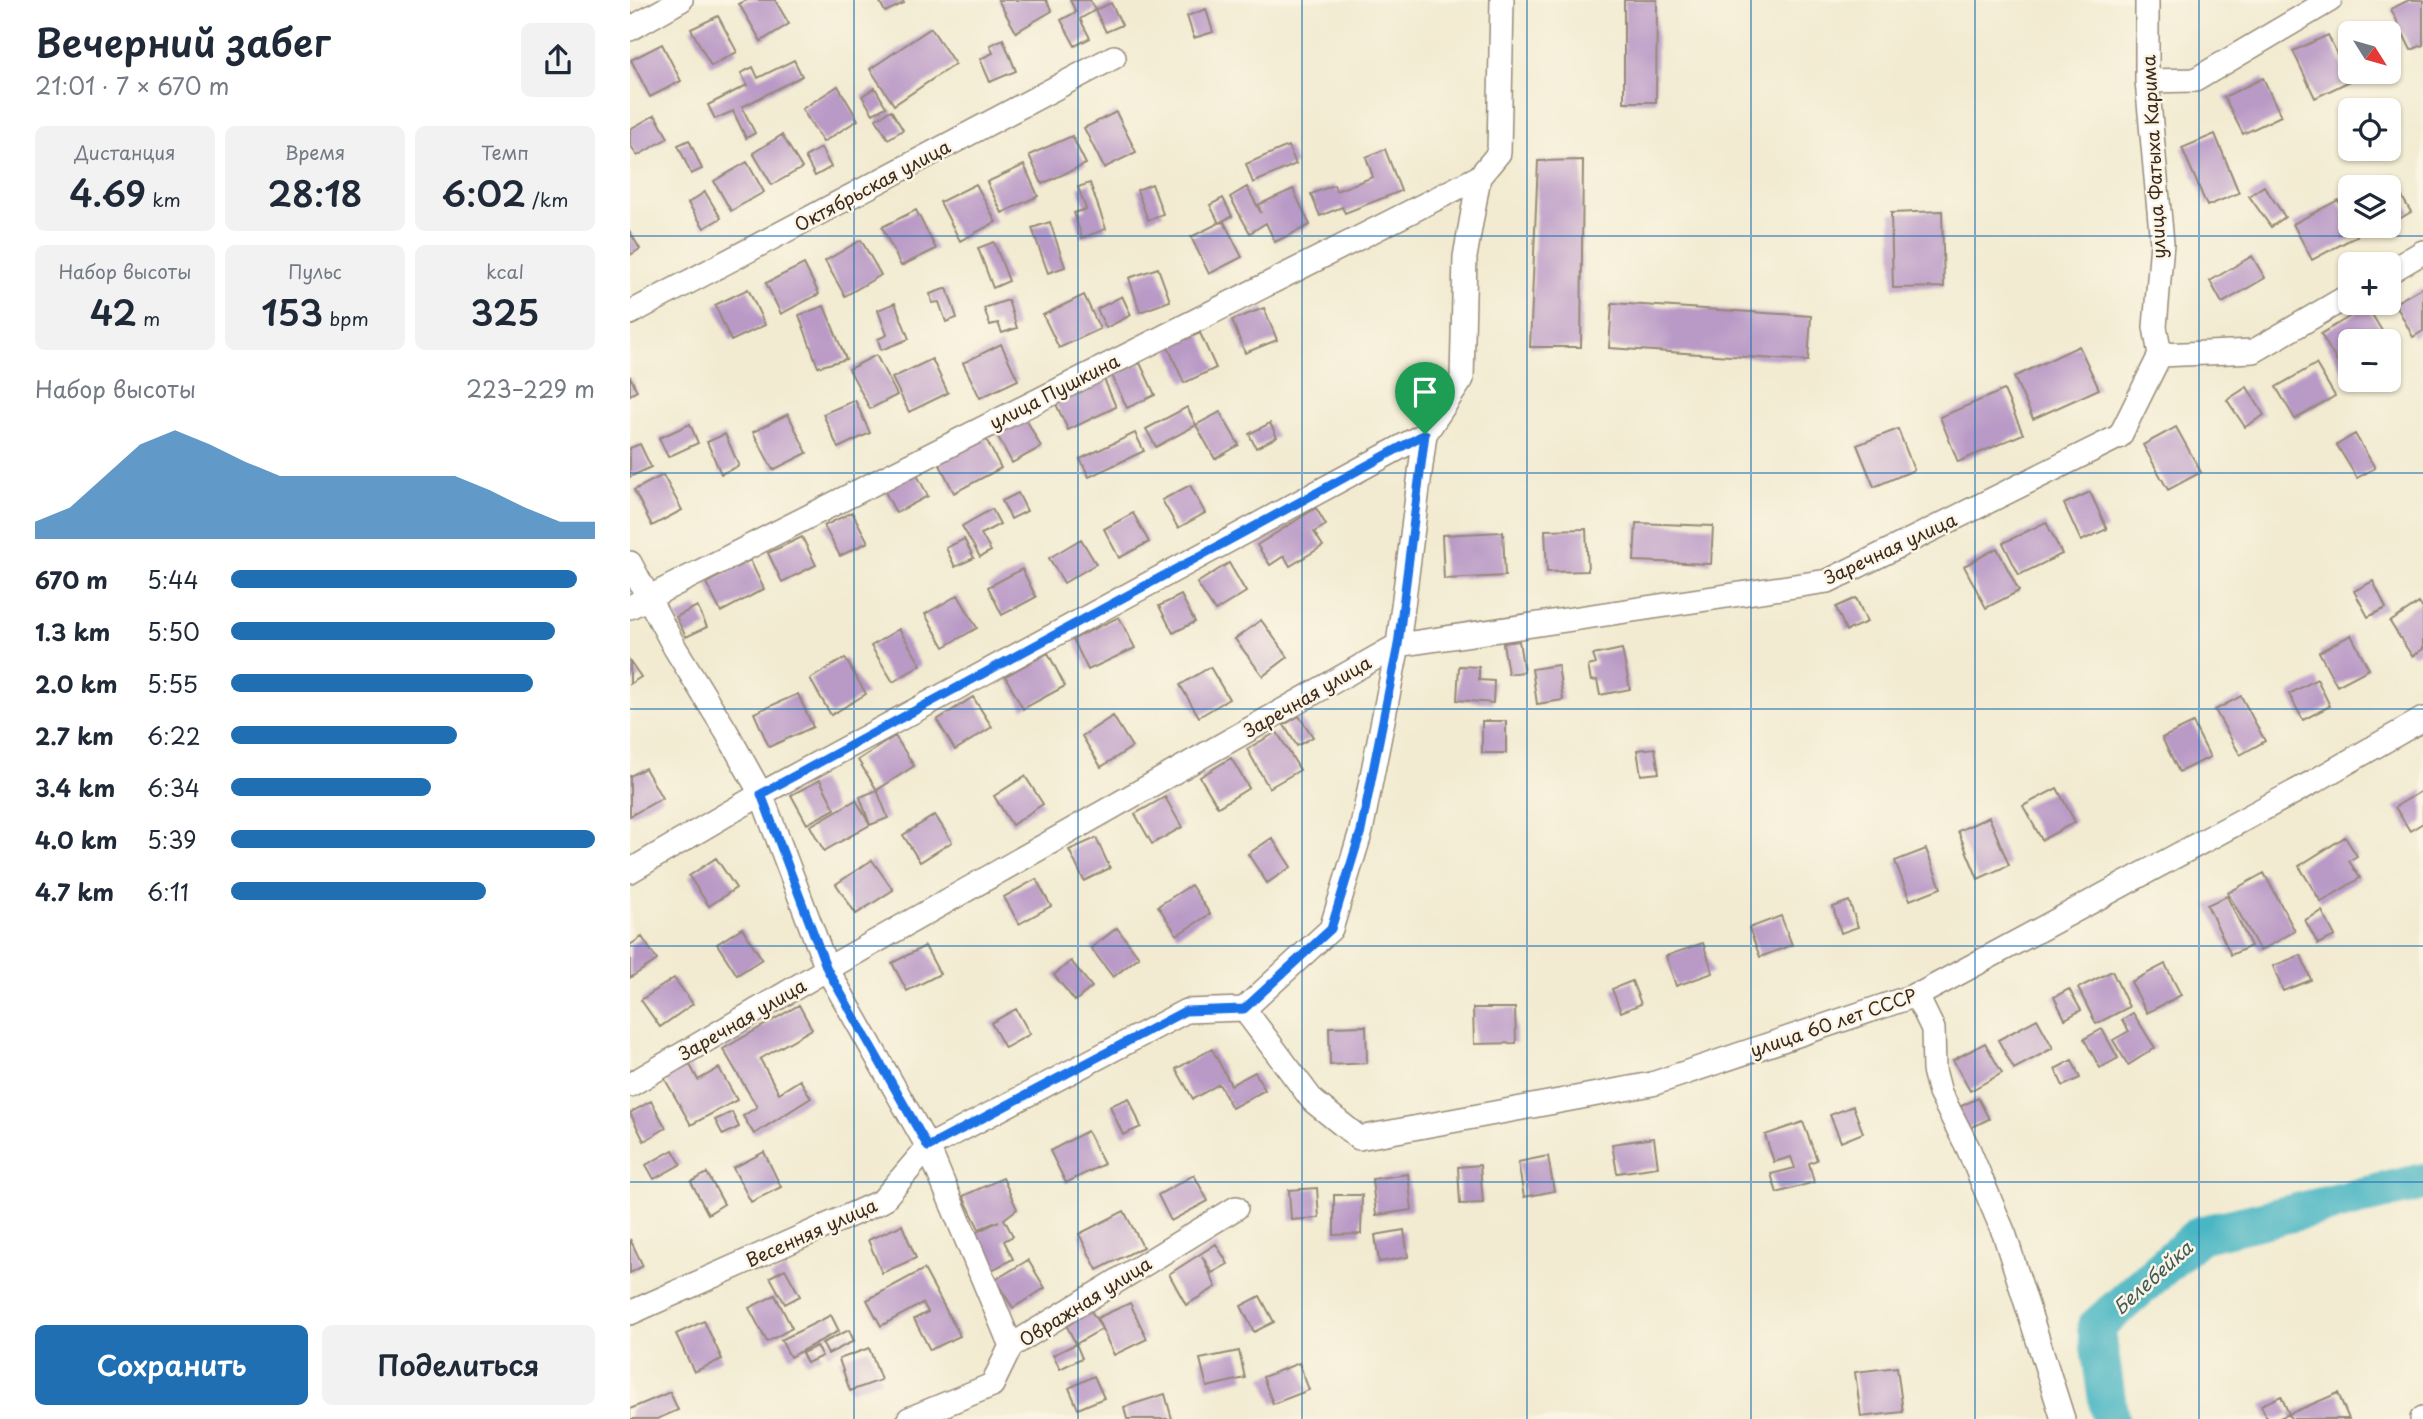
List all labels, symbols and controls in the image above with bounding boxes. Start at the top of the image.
text: Вечерний забег [35,13,331,70]
north arrow [2338,21,2401,84]
map controls [2338,21,2401,392]
button: share [521,23,595,97]
street label: улица Фатыха Карима [2134,54,2172,260]
text: 21:01 · 7 × 670 m [35,68,230,103]
button: locate [2338,98,2401,161]
street label: Октябрьская улица [789,132,955,238]
text: Дистанция [75,138,175,166]
text: Время [285,138,345,166]
text: Темп [481,138,529,166]
text: 4.69 [69,166,146,219]
text: 28:18 [267,166,363,219]
text: 6:02 [442,166,526,219]
button: layers [2338,175,2401,238]
text: km [146,185,181,213]
text: /km [526,185,568,213]
button: + [2338,252,2401,315]
text: Набор высоты [58,257,192,285]
text: Пульс [288,257,342,285]
text: kcal [486,257,524,285]
text: 42 [90,285,137,338]
text: 153 [261,285,323,338]
text: 325 [471,285,539,338]
text: m [137,304,160,332]
text: bpm [323,304,369,332]
button: − [2338,329,2401,392]
street label: улица Пушкина [984,346,1124,435]
pin [1395,362,1455,434]
text: Набор высоты [35,371,196,406]
text: 223–229 m [466,371,595,406]
icon: arrive [1406,373,1444,411]
street label: Заречная улица [1819,505,1961,591]
text: 670 m [35,562,108,597]
text: 5:44 [147,562,199,597]
text: 1.3 km [35,614,110,649]
text: 5:50 [147,614,200,649]
street label: Заречная улица [1238,648,1376,744]
text: 2.0 km [35,666,117,701]
text: 5:55 [147,666,198,701]
text: 2.7 km [35,718,114,753]
text: 6:22 [147,718,201,753]
text: 3.4 km [35,770,115,805]
text: 6:34 [147,770,200,805]
text: 4.0 km [35,822,118,857]
text: 5:39 [147,822,197,857]
text: 4.7 km [35,874,114,909]
text: 6:11 [147,874,189,909]
street label: Заречная улица [673,971,811,1067]
street label: улица 60 лет СССР [1746,981,1920,1063]
street label: Весенняя улица [741,1191,882,1273]
water label: Белебейка [2106,1233,2199,1320]
street label: Овражная улица [1014,1249,1157,1353]
button: Сохранить [35,1325,308,1405]
button: Поделиться [322,1325,595,1405]

